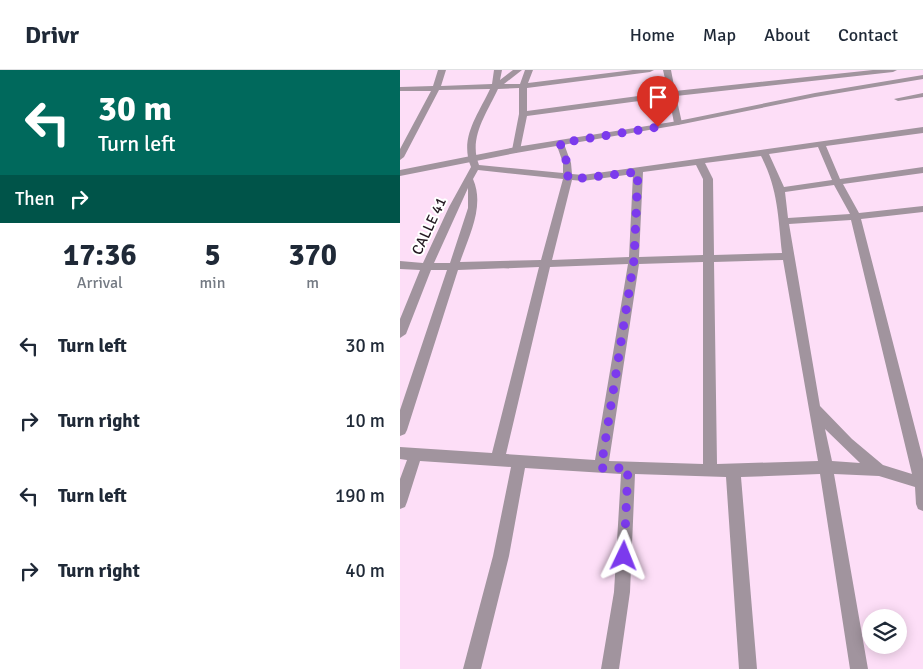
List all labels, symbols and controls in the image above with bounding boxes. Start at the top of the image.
text: Drivr [25,20,79,50]
text: Home [630,24,675,46]
text: Map [703,24,736,46]
text: About [764,24,810,46]
text: Contact [838,24,898,46]
pin [637,76,679,127]
icon: arrive [644,83,672,111]
text: 30 m [98,87,172,130]
icon: left [15,90,80,155]
text: Turn left [98,130,176,157]
icon: right [65,185,93,213]
text: Then [15,187,55,211]
street label: CALLE 41 [408,194,450,258]
text: 17:36 [63,237,137,274]
text: 5 [204,237,221,274]
text: 370 [288,237,337,274]
text: Arrival [77,273,123,293]
text: min [200,273,225,293]
text: m [306,273,319,293]
icon: left [15,332,43,360]
text: Turn left [58,334,127,358]
text: 30 m [345,334,385,358]
icon: right [15,407,43,435]
text: Turn right [58,409,140,433]
text: 10 m [345,409,385,433]
icon: left [15,482,43,510]
text: Turn left [58,484,127,508]
text: 190 m [335,484,385,508]
position arrow [597,529,649,581]
icon: right [15,557,43,585]
text: Turn right [58,559,140,583]
text: 40 m [345,559,385,583]
map controls [862,609,907,654]
button: layers [862,609,907,654]

